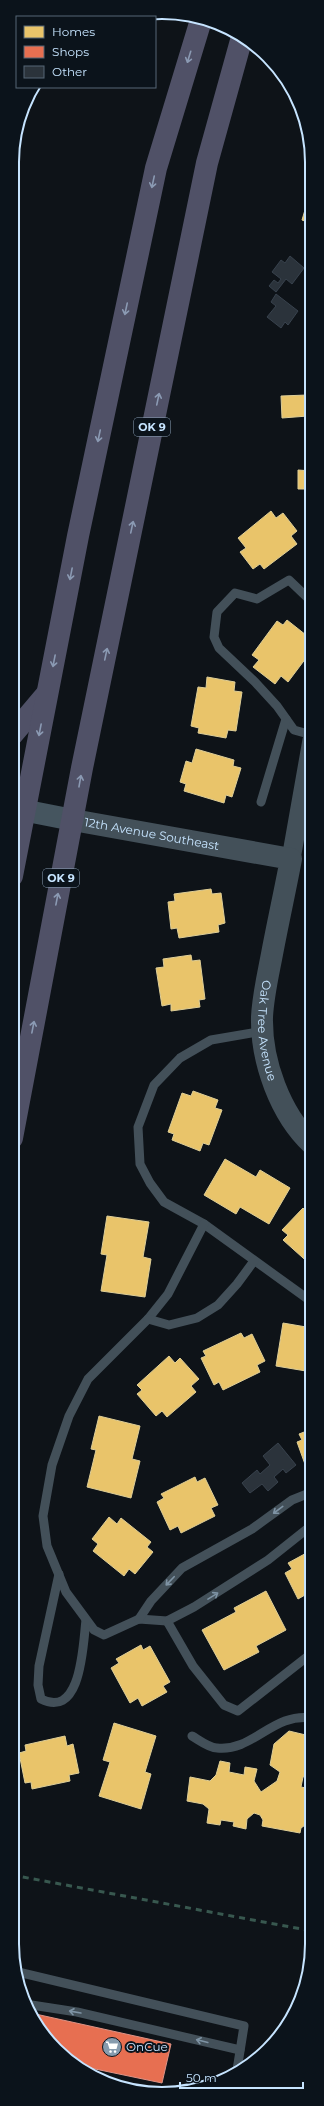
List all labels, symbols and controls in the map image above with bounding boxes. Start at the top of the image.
legend [16,16,156,88]
text: Homes [52,24,95,39]
text: Shops [52,44,89,59]
one-way arrow [185,51,192,64]
text: Other [52,64,87,79]
one-way arrow [148,175,156,188]
one-way arrow [122,302,130,315]
one-way arrow [155,393,163,406]
road number: OK 9 [134,418,170,436]
one-way arrow [95,430,103,443]
one-way arrow [128,520,136,533]
one-way arrow [67,567,75,580]
one-way arrow [102,648,110,661]
one-way arrow [50,655,58,668]
one-way arrow [36,723,44,736]
one-way arrow [76,775,84,788]
street label: 12th Avenue Southeast [83,814,221,853]
road number: OK 9 [43,869,79,887]
one-way arrow [54,893,62,906]
street label: Oak Tree Avenue [255,979,280,1083]
one-way arrow [29,1021,37,1034]
one-way arrow [272,1506,283,1514]
one-way arrow [165,1576,174,1586]
one-way arrow [207,1591,219,1599]
one-way arrow [69,2008,82,2016]
supermarket icon: OnCue [101,2036,123,2058]
one-way arrow [196,2036,209,2044]
place label: OnCue [126,2039,168,2054]
scale bar [180,2064,303,2090]
text: 50 m [186,2070,217,2085]

